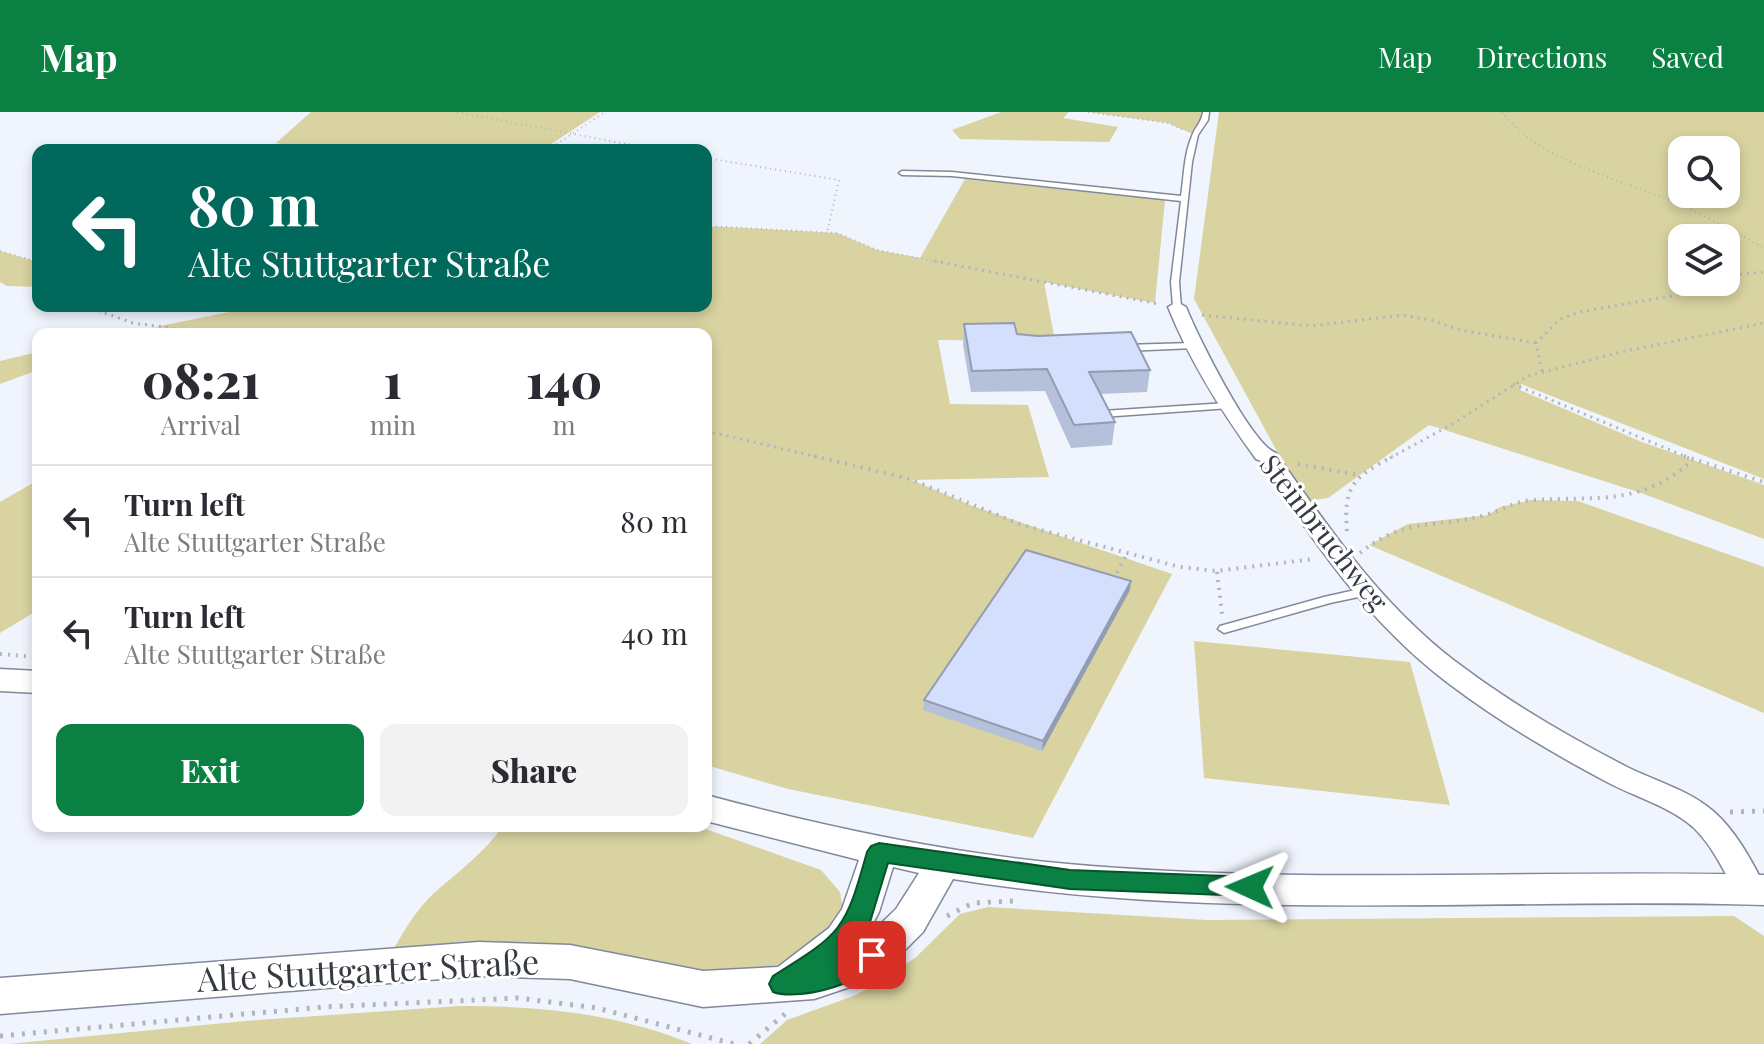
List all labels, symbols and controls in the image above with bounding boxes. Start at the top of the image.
text: Map [40,31,117,82]
text: Map [1378,38,1432,75]
text: Directions [1476,38,1607,75]
text: Saved [1651,38,1724,75]
map controls [1668,136,1740,296]
button: search [1668,136,1740,208]
text: 80 m [188,166,319,241]
icon: left [56,176,160,280]
button: layers [1668,224,1740,296]
text: Alte Stuttgarter Straße [188,238,550,286]
text: 08:21 [142,347,260,411]
text: 1 [384,347,402,411]
text: 140 [526,347,602,411]
text: Arrival [161,407,241,442]
text: min [370,407,416,442]
text: m [552,407,576,442]
street label: Steinbruchweg [1253,446,1398,618]
text: Turn left [124,484,245,524]
icon: left [56,499,100,543]
text: 80 m [620,501,688,541]
text: Alte Stuttgarter Straße [124,524,386,559]
text: Turn left [124,596,245,636]
icon: left [56,611,100,655]
text: 40 m [621,613,688,653]
text: Alte Stuttgarter Straße [124,636,386,671]
button: Exit [56,724,364,816]
button: Share [380,724,688,816]
position arrow [1208,845,1292,929]
pin [838,921,906,989]
icon: arrive [850,933,894,977]
street label: Alte Stuttgarter Straße [195,937,540,1001]

